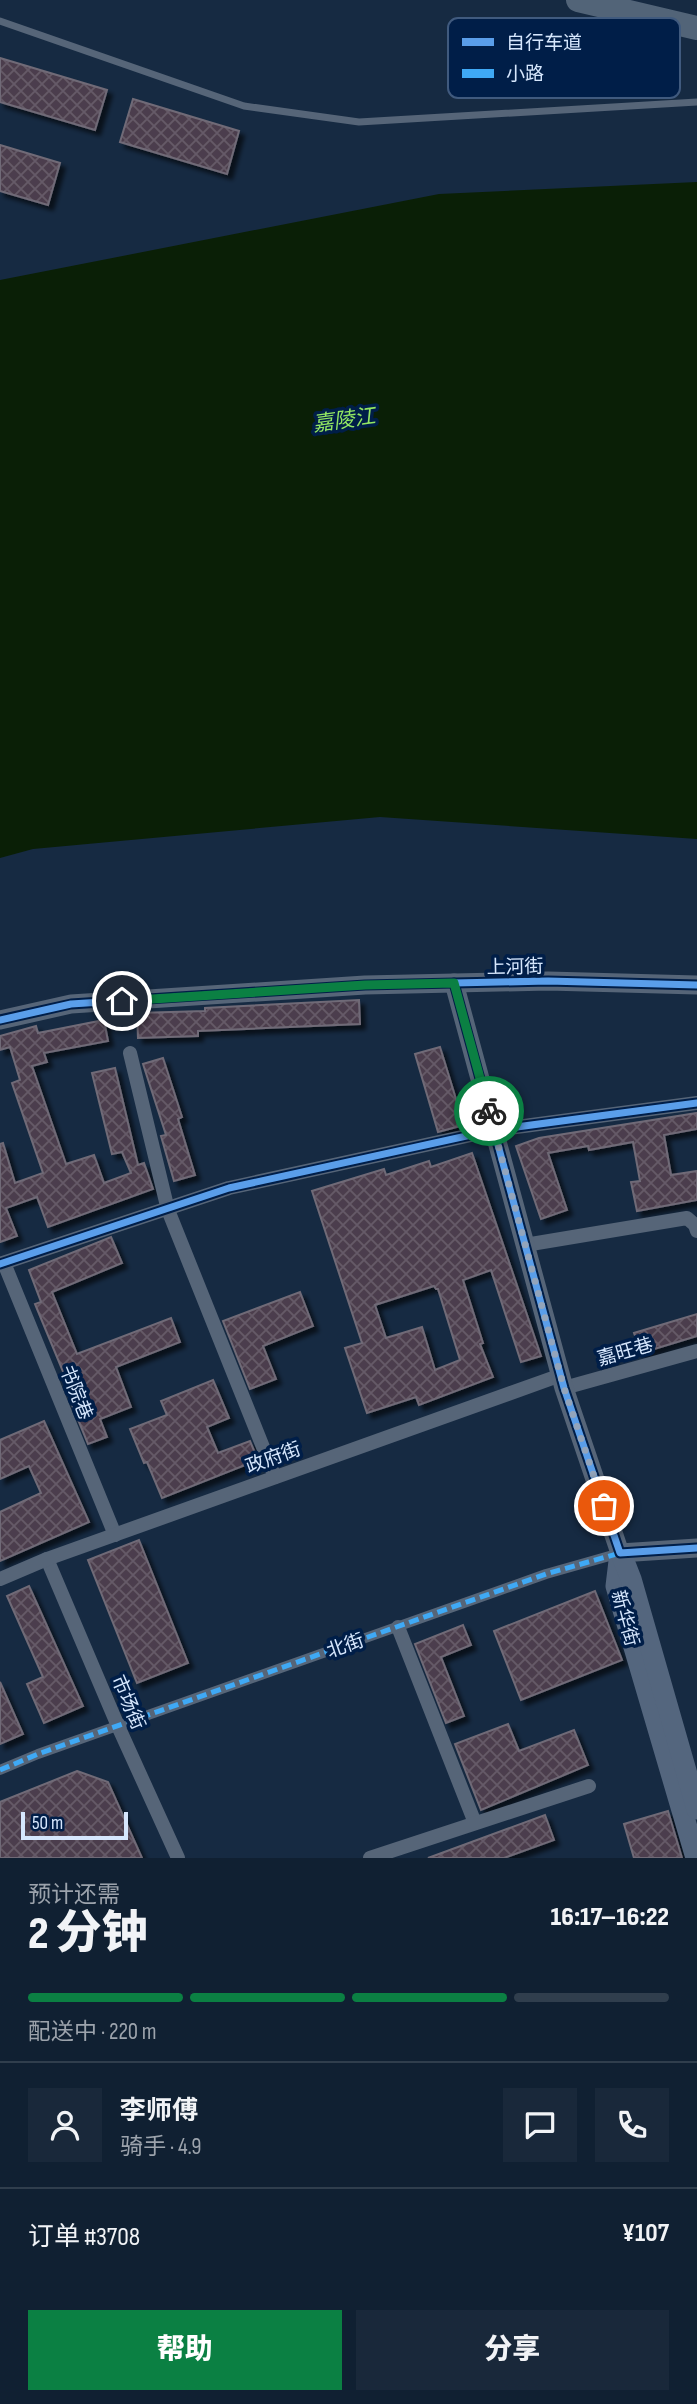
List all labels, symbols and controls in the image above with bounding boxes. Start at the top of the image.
legend [448,18,680,98]
text: 自行车道 [506,32,582,55]
text: 小路 [506,63,544,86]
water label: 嘉陵江 [311,403,379,437]
street label: 上河街 [486,956,544,979]
pin [92,971,152,1031]
icon: home [103,982,141,1020]
courier [454,1076,524,1146]
icon: bike [470,1092,508,1130]
street label: 嘉旺巷 [595,1334,656,1371]
street label: 书院巷 [54,1362,97,1423]
street label: 政府街 [243,1438,304,1479]
pin [574,1476,634,1536]
icon: bag [585,1487,623,1525]
street label: 新华街 [606,1588,643,1649]
street label: 北街 [324,1629,367,1663]
street label: 市场街 [106,1672,149,1733]
scale bar [21,1809,128,1841]
text: 50 m [32,1812,63,1835]
text: 预计还需 [28,1881,120,1909]
text: 16:17–16:22 [551,1902,669,1933]
text: 2 分钟 [28,1907,148,1962]
text: 配送中 · 220 m [28,2018,157,2046]
button: person [28,2088,102,2162]
button: chat [503,2088,577,2162]
button: phone [595,2088,669,2162]
text: 李师傅 [120,2096,198,2127]
text: 骑手 · 4.9 [120,2133,202,2161]
text: ¥107 [622,2218,669,2249]
text: 订单 #3708 [28,2222,140,2253]
button: 帮助 [28,2310,342,2390]
button: 分享 [356,2310,669,2390]

